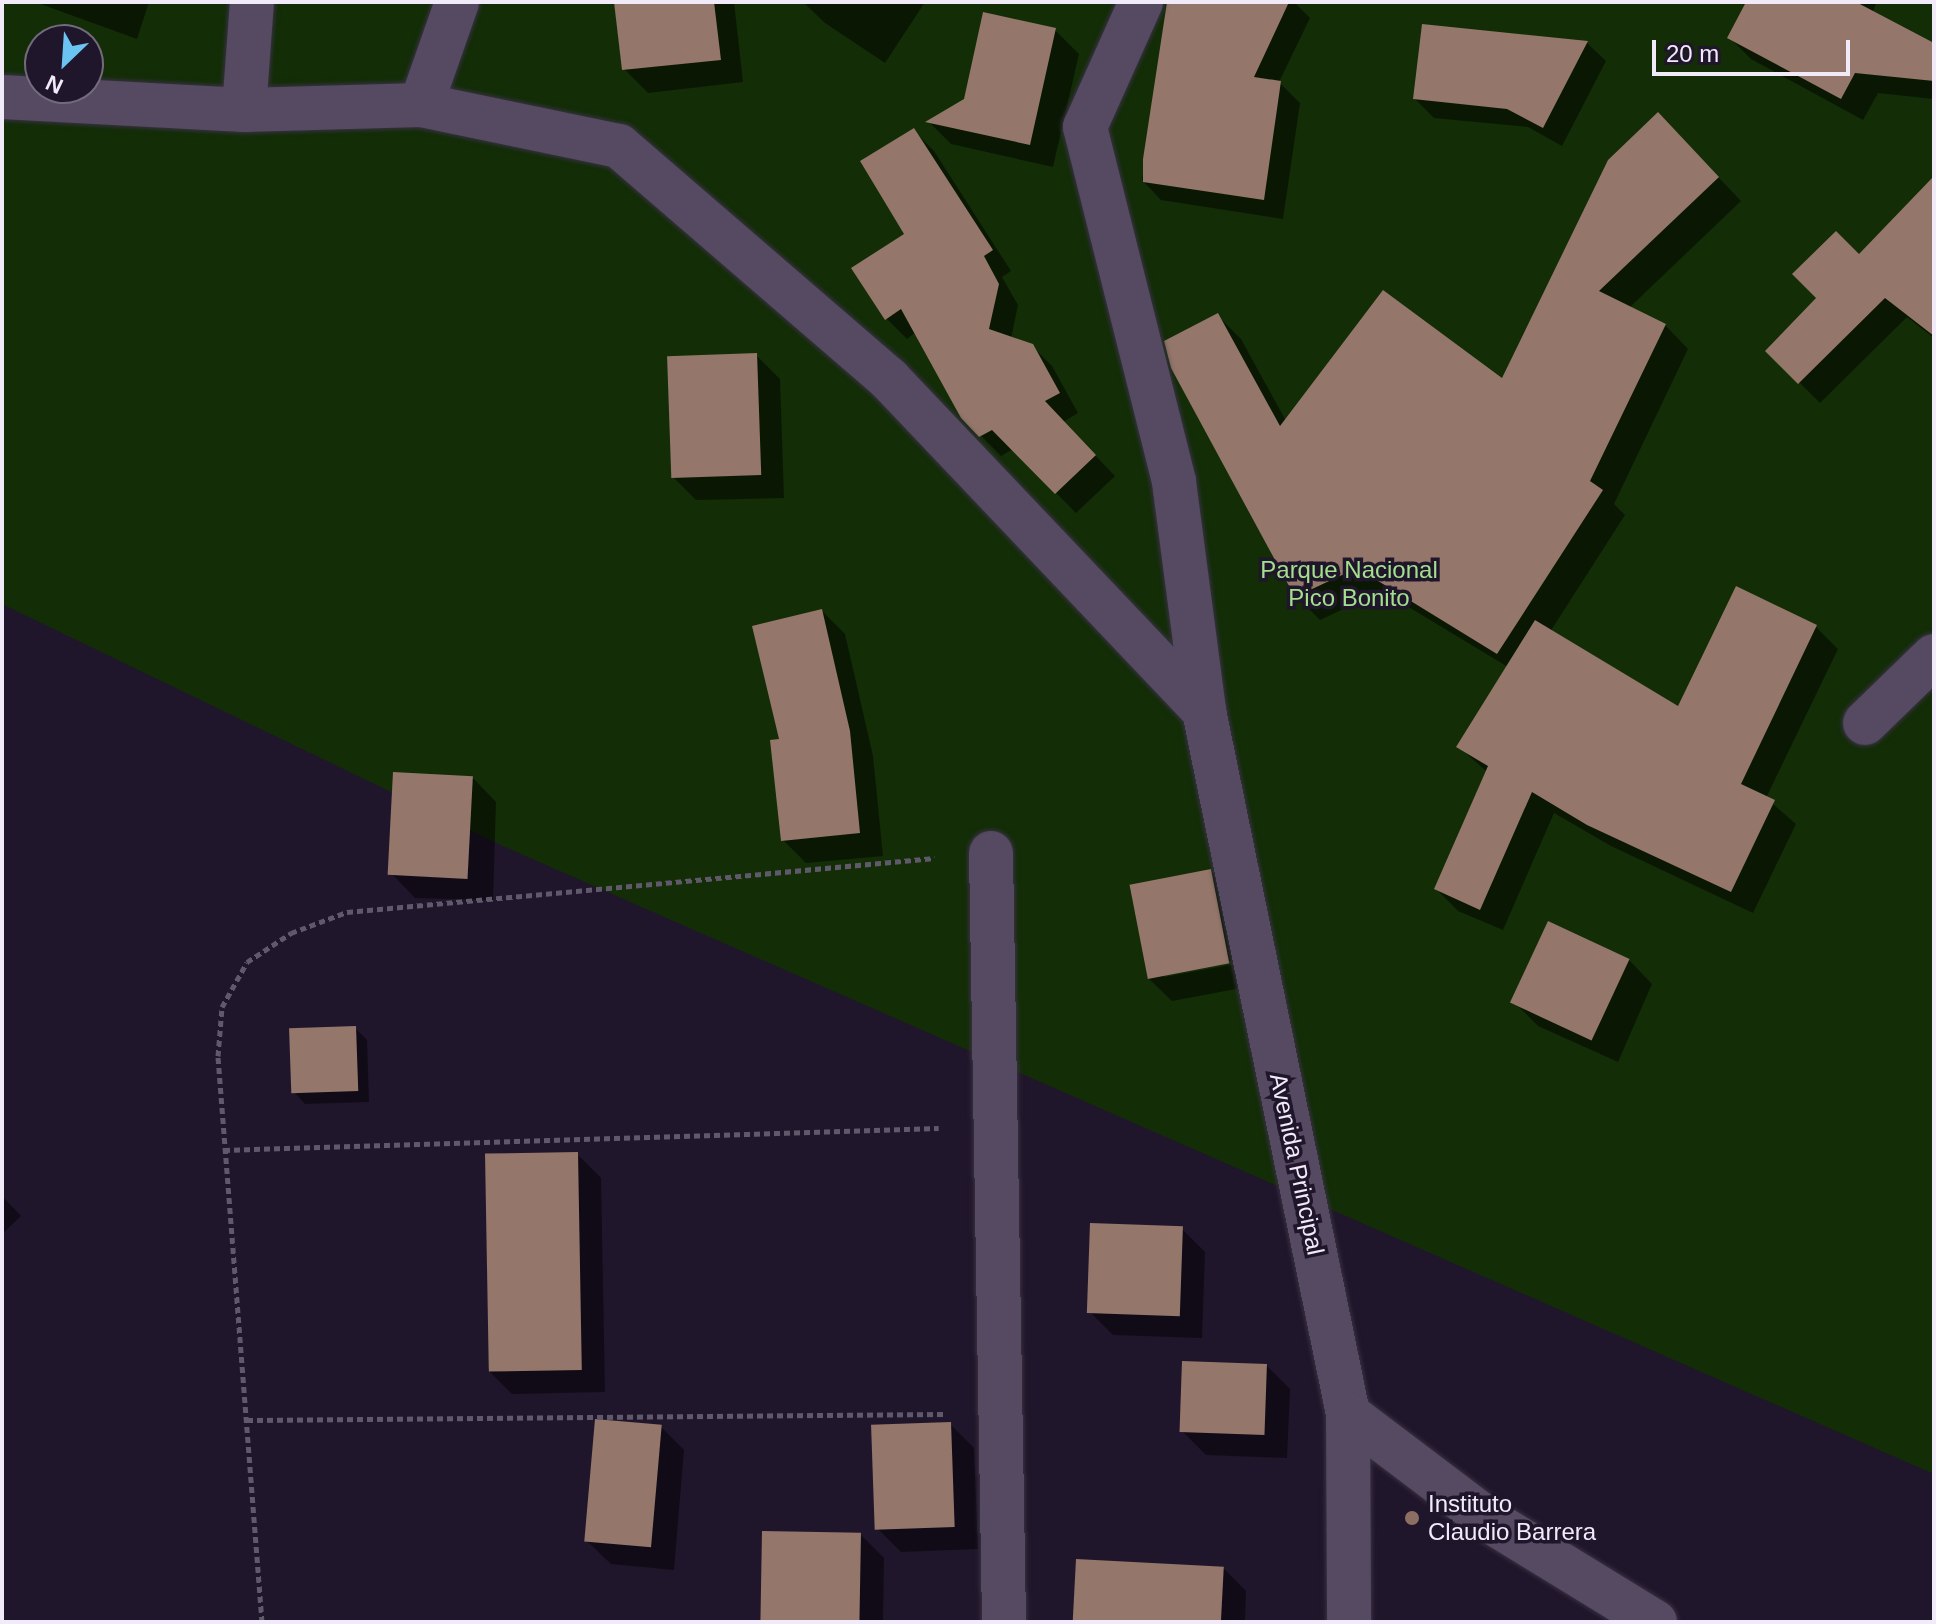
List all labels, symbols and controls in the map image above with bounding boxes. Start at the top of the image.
north arrow [24,24,104,104]
scale bar [1656,24,1854,74]
text: 20 m [1666,40,1719,67]
text: N [42,70,67,99]
park label: Parque Nacional Pico Bonito [1260,556,1438,612]
street label: Avenida Principal [1264,1071,1330,1257]
place label: Instituto Claudio Barrera [1428,1490,1596,1546]
marker: Instituto Claudio Barrera [1403,1509,1421,1527]

